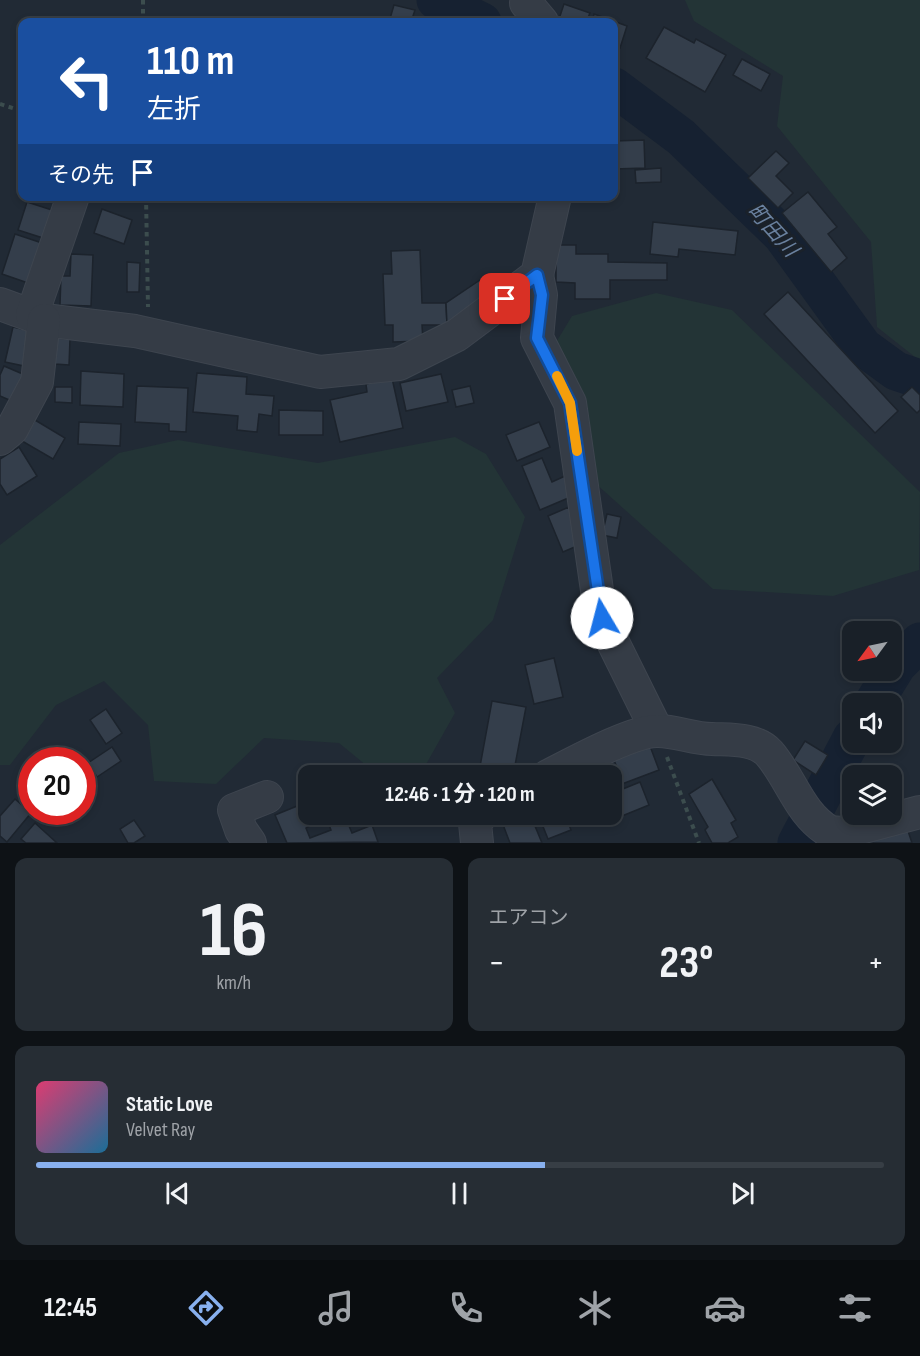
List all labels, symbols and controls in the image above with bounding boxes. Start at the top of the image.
text: 110 m [147,36,234,87]
icon: left [48,42,126,120]
text: 左折 [147,94,201,126]
icon: arrive [126,156,159,189]
text: その先 [48,162,114,189]
water label: 町田川 [742,199,804,264]
pin [479,273,530,324]
icon: arrive [488,282,521,315]
position arrow [570,586,634,650]
north arrow [842,621,902,681]
map controls [842,621,902,825]
button: sound [842,693,902,753]
speed limit sign: 20 [18,747,96,825]
button: layers [842,765,902,825]
text: 12:46 · 1 分 · 120 m [385,781,535,808]
text: 16 [200,885,267,978]
text: エアコン [489,906,569,930]
text: 23° [659,936,713,991]
text: − [489,943,505,983]
text: + [868,943,884,983]
text: km/h [216,971,251,995]
text: Static Love [126,1091,213,1118]
text: Velvet Ray [126,1118,195,1142]
icon: previous [161,1177,194,1210]
icon: pause [443,1177,476,1210]
icon: next [726,1177,759,1210]
icon: directions [185,1287,227,1329]
icon: music [315,1287,357,1329]
icon: phone [445,1287,487,1329]
icon: climate [574,1287,616,1329]
icon: car [704,1287,746,1329]
icon: filters [834,1287,876,1329]
text: 12:45 [44,1292,97,1324]

